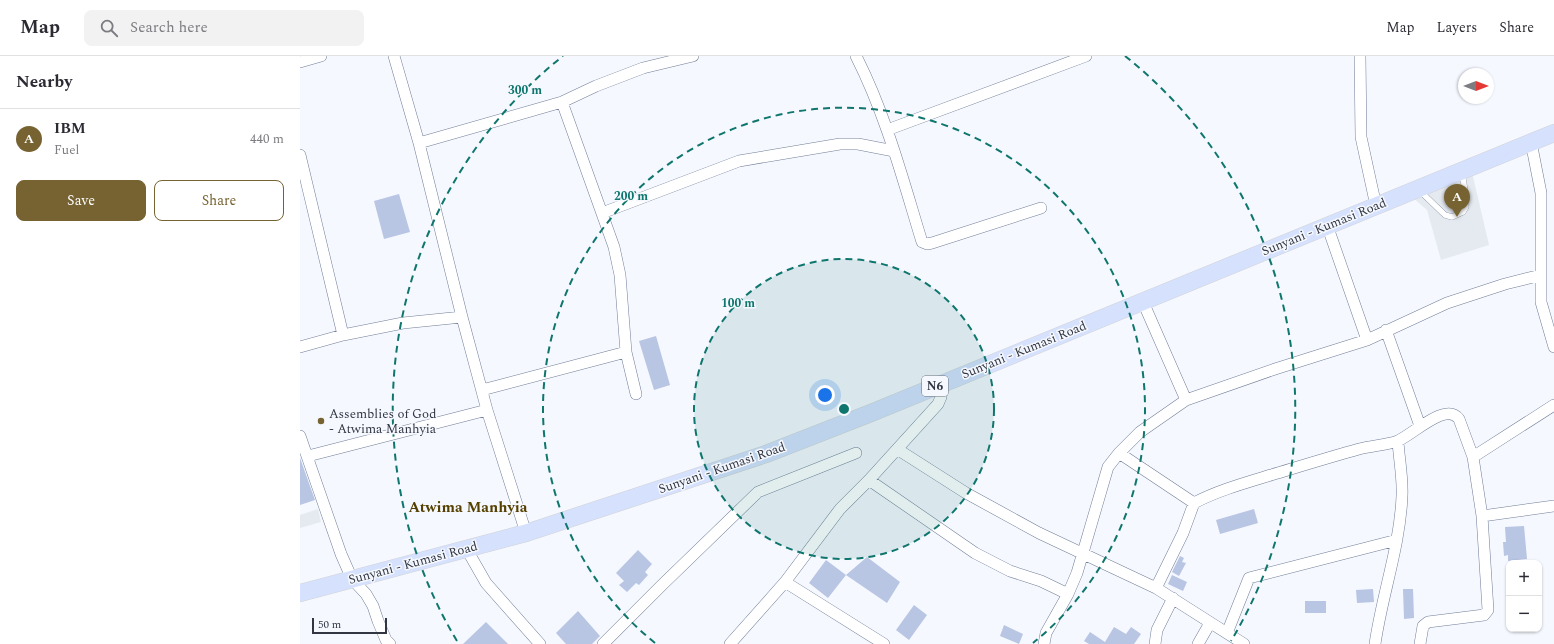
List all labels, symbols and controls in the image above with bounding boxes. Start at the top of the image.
search box [84,10,364,46]
text: Map [20,13,60,42]
text: Search here [130,16,208,39]
icon: search [98,17,120,39]
text: Map [1386,17,1415,38]
text: Layers [1437,17,1477,38]
text: Share [1499,17,1534,38]
north arrow [1458,68,1494,104]
text: Nearby [16,69,72,95]
text: 300 m [508,81,542,100]
text: IBM [54,117,86,140]
text: A [24,129,34,149]
text: 440 m [250,129,284,149]
text: Fuel [54,140,79,160]
button: Save [16,180,146,221]
button: Share [154,180,284,221]
pin: A [1444,184,1470,217]
text: 200 m [614,187,648,206]
street label: Sunyani - Kumasi Road [1259,193,1389,261]
text: 100 m [721,294,755,313]
street label: Sunyani - Kumasi Road [959,316,1089,384]
road number: N6 [922,376,948,396]
your location [815,385,835,405]
centre of rings [837,402,851,416]
place label: Assemblies of God - Atwima Manhyia [329,404,437,439]
marker: Assemblies of God - Atwima Manhyia [316,416,326,426]
street label: Sunyani - Kumasi Road [656,437,788,499]
district label: Atwima Manhyia [409,496,528,519]
street label: Sunyani - Kumasi Road [346,536,480,590]
map controls [1506,560,1542,632]
button: + [1506,560,1542,596]
button: − [1506,596,1542,632]
scale bar [312,616,387,635]
text: 50 m [318,616,341,633]

